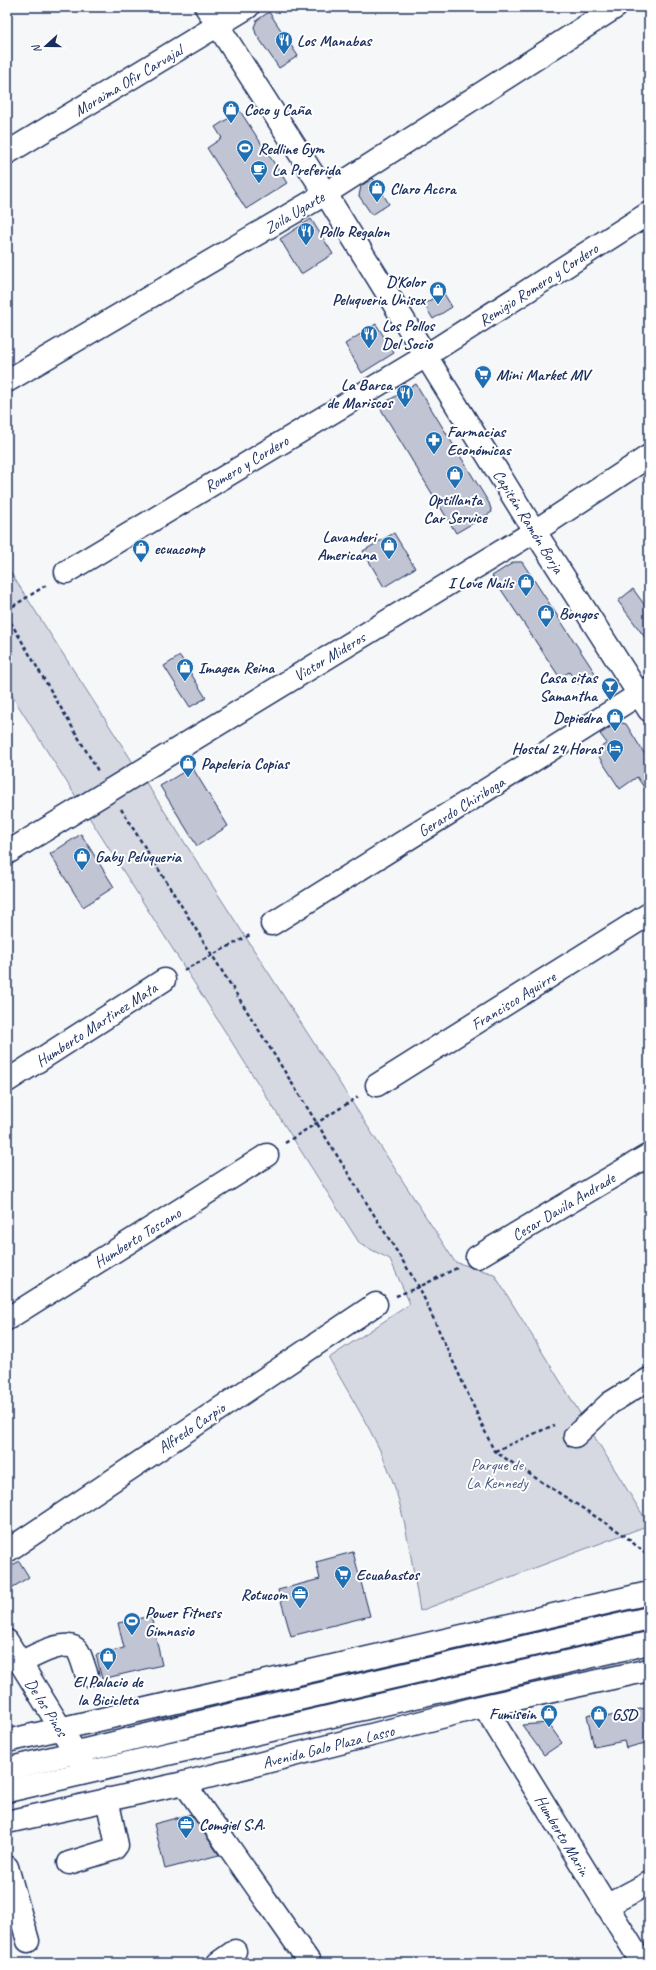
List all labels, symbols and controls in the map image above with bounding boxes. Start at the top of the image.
north arrow [26,26,66,66]
restaurant icon: Los Manabas [274,30,294,55]
place label: Los Manabas [297,31,373,51]
street label: Moraima Ofir Carvajal [71,39,189,121]
text: N [28,42,44,55]
shop icon: Coco y Caña [221,99,241,124]
place label: Coco y Caña [244,100,313,120]
sports icon: Redline Gym [235,138,255,163]
place label: Redline Gym [258,139,325,159]
cafe icon: La Preferida [249,159,269,184]
place label: La Preferida [272,160,342,180]
shop icon: Claro Accra [367,178,387,203]
place label: Claro Accra [390,179,457,199]
street label: Zoila Ugarte [261,186,330,239]
restaurant icon: Pollo Regalon [296,221,316,246]
place label: Pollo Regalon [319,222,390,242]
street label: Remigio Romero y Cordero [475,238,603,331]
place label: D'Kolor Peluqueria Unisex [332,272,427,310]
shop icon: D'Kolor Peluqueria Unisex [428,280,448,305]
place label: Los Pollos Del Socio [382,316,436,354]
restaurant icon: Los Pollos Del Socio [359,324,379,349]
supermarket icon: Mini Market MV [473,364,493,389]
place label: Mini Market MV [496,365,594,385]
place label: La Barca de Mariscos [326,375,394,413]
restaurant icon: La Barca de Mariscos [395,383,415,408]
place label: Farmacias Económicas [447,422,512,460]
street label: Romero y Cordero [201,430,293,497]
pharmacy icon: Farmacias Económicas [424,430,444,455]
shop icon: Optillanta Car Service [445,464,465,489]
street label: Capitán Ramón Borja [488,466,569,578]
place label: Optillanta Car Service [423,490,488,528]
place label: Lavanderi Americana [317,527,378,565]
shop icon: Lavanderi Americana [379,535,399,560]
shop icon: ecuacomp [131,538,151,563]
place label: ecuacomp [154,539,205,559]
shop icon: I Love Nails [516,572,536,597]
place label: I Love Nails [448,573,514,593]
shop icon: Bongos [536,603,556,628]
place label: Bongos [559,604,599,624]
street label: Victor Mideros [290,627,370,686]
shop icon: Imagen Reina [175,657,195,682]
place label: Imagen Reina [198,658,276,678]
place label: Casa citas Samantha [539,668,598,706]
bar icon: Casa citas Samantha [600,676,620,701]
shop icon: Depiedra [605,707,625,732]
place label: Depiedra [553,708,604,728]
hotel icon: Hostal 24 Horas [605,738,625,763]
place label: Hostal 24 Horas [512,739,604,759]
shop icon: Papeleria Copias [178,753,198,778]
place label: Papeleria Copias [201,754,291,774]
street label: Gerardo Chiriboga [414,772,510,841]
shop icon: Gaby Peluqueria [72,846,92,871]
place label: Gaby Peluqueria [95,847,183,867]
street label: Francisco Aguirre [468,966,561,1035]
street label: Humberto Martinez Mata [32,977,162,1072]
street label: Cesar Davila Andrade [508,1167,620,1245]
street label: Humberto Toscano [90,1202,186,1273]
street label: Alfredo Carpio [154,1397,231,1458]
park label: Parque de La Kennedy [466,1455,529,1493]
supermarket icon: Ecuabastos [333,1564,353,1589]
place label: Ecuabastos [356,1565,421,1585]
office icon: Rotucom [290,1584,310,1609]
place label: Rotucom [241,1585,288,1605]
place label: Power Fitness Gimnasio [145,1603,222,1641]
sports icon: Power Fitness Gimnasio [122,1611,142,1636]
shop icon: El Palacio de la Bicicleta [98,1646,118,1671]
place label: El Palacio de la Bicicleta [73,1672,144,1710]
street label: De los Pinos [20,1675,73,1742]
shop icon: Fumisein [539,1703,559,1728]
place label: Fumisein [489,1704,538,1724]
shop icon: GSD [589,1704,609,1729]
place label: GSD [612,1705,639,1725]
street label: Avenida Galo Plaza Lasso [260,1721,397,1773]
street label: Humberto Marin [530,1791,595,1880]
office icon: Comgiel S.A. [176,1814,196,1839]
place label: Comgiel S.A. [199,1815,266,1835]

